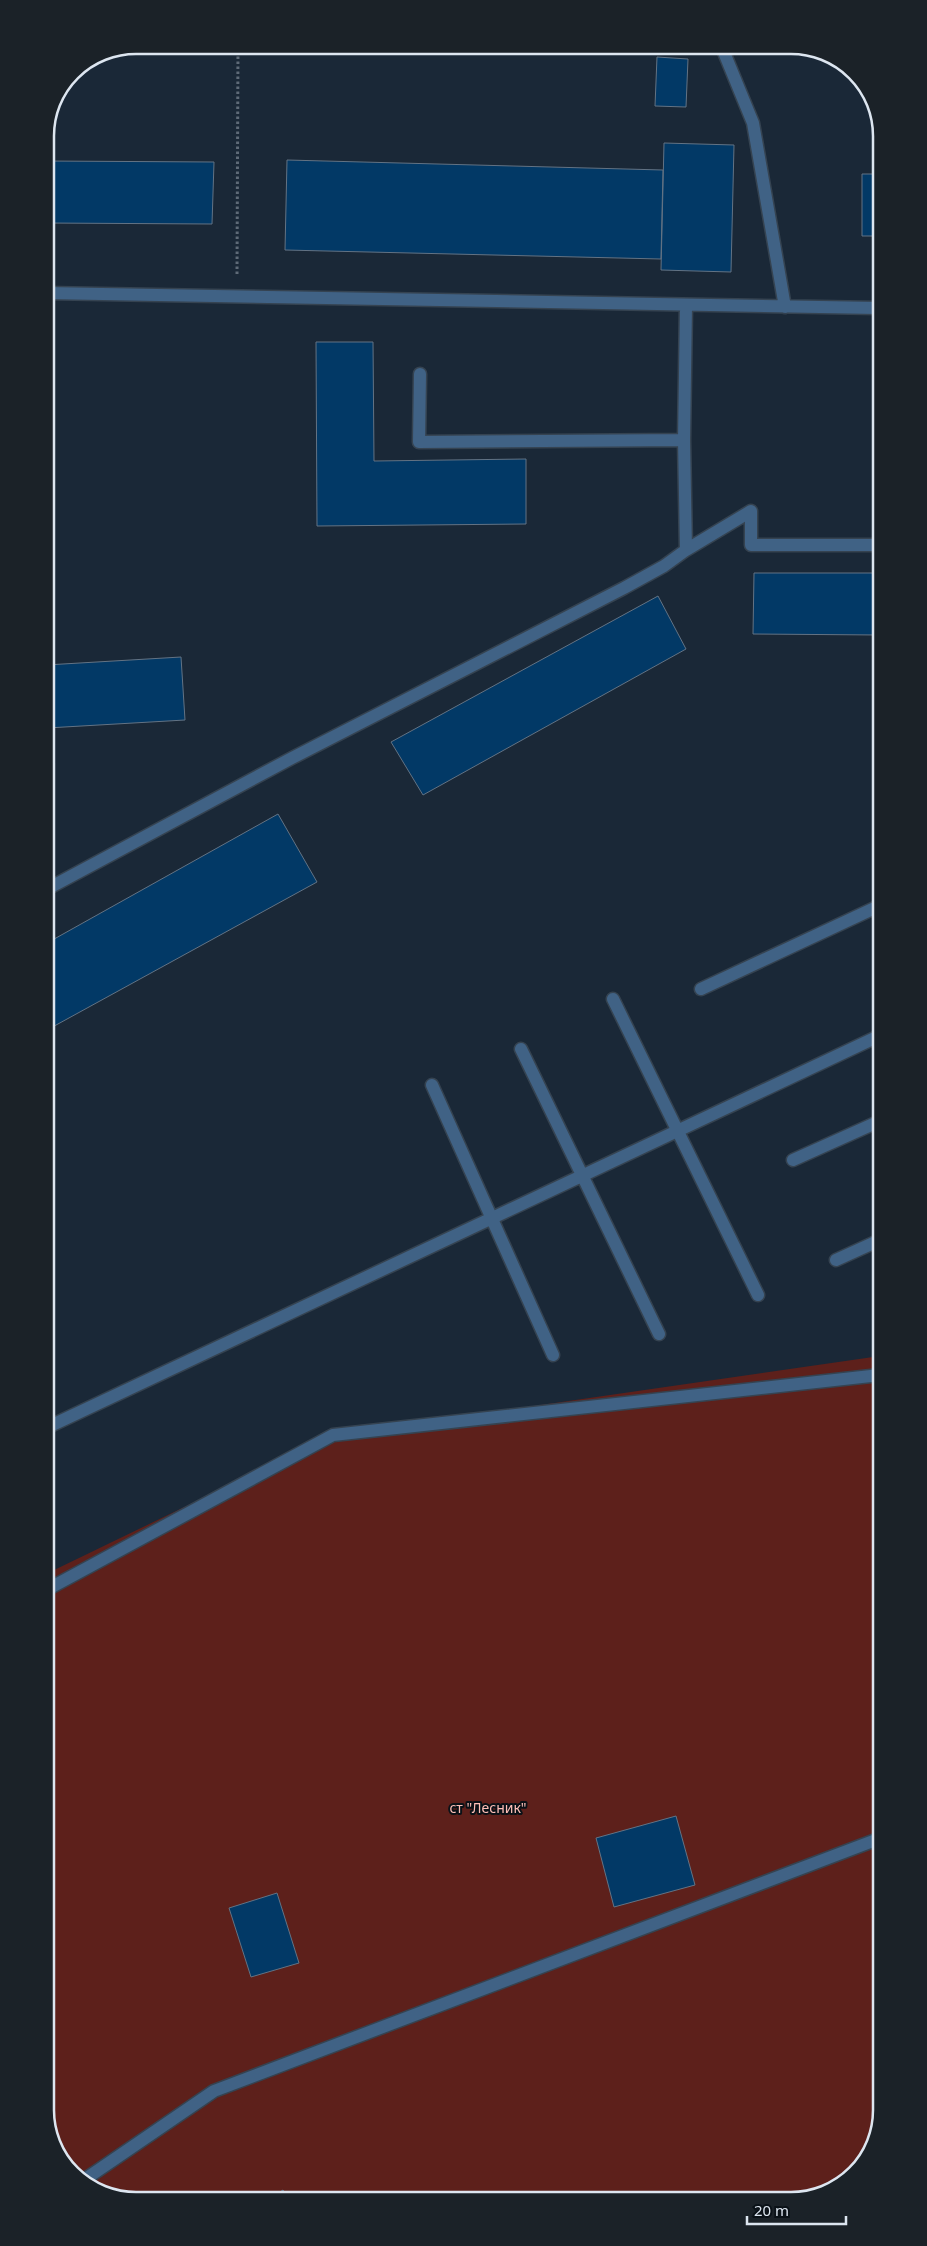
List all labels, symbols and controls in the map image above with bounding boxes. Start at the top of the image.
park label: ст "Лесник" [449,1798,527,1817]
scale bar [747,2194,846,2226]
text: 20 m [754,2200,789,2220]

